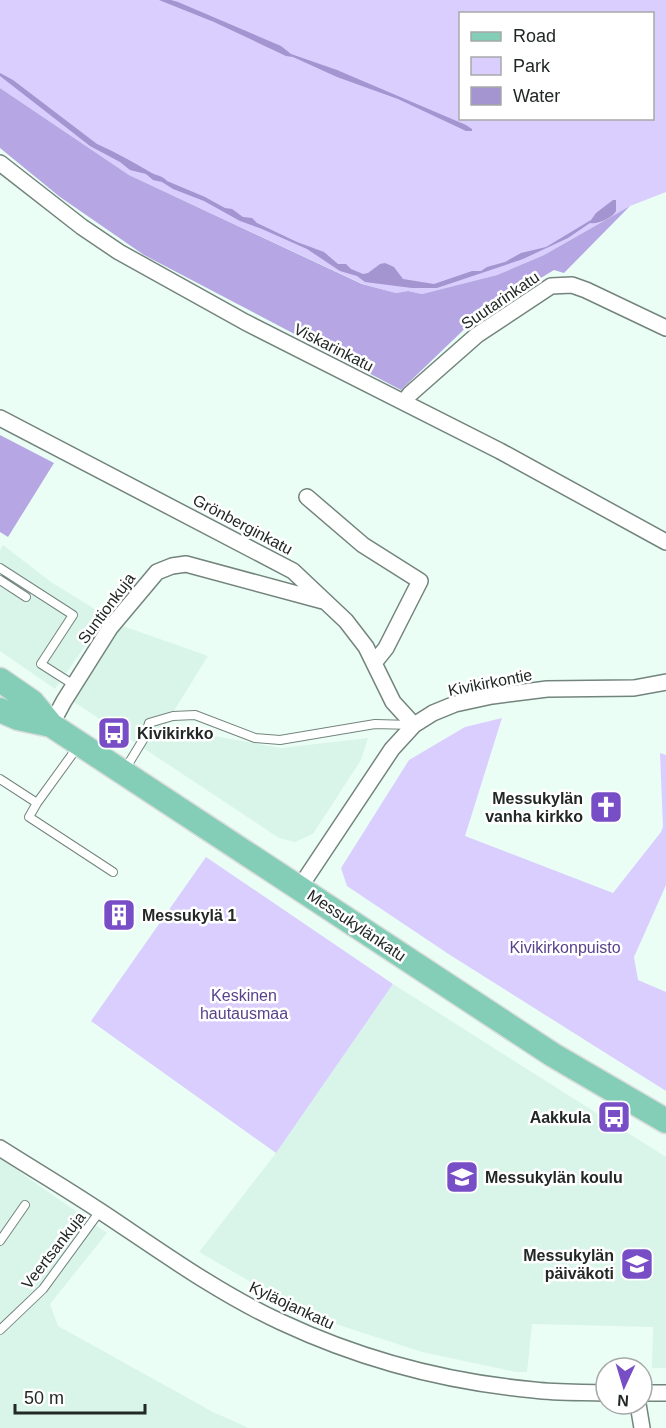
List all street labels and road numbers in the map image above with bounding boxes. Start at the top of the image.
street label: Suutarinkatu [458,268,542,333]
street label: Viskarinkatu [291,320,376,375]
street label: Grönberginkatu [190,491,295,558]
street label: Suntionkuja [74,570,138,647]
street label: Kivikirkontie [447,666,534,699]
street label: Messukylänkatu [304,886,409,965]
street label: Veertsankuja [18,1209,89,1292]
street label: Kyläojankatu [247,1278,337,1333]

